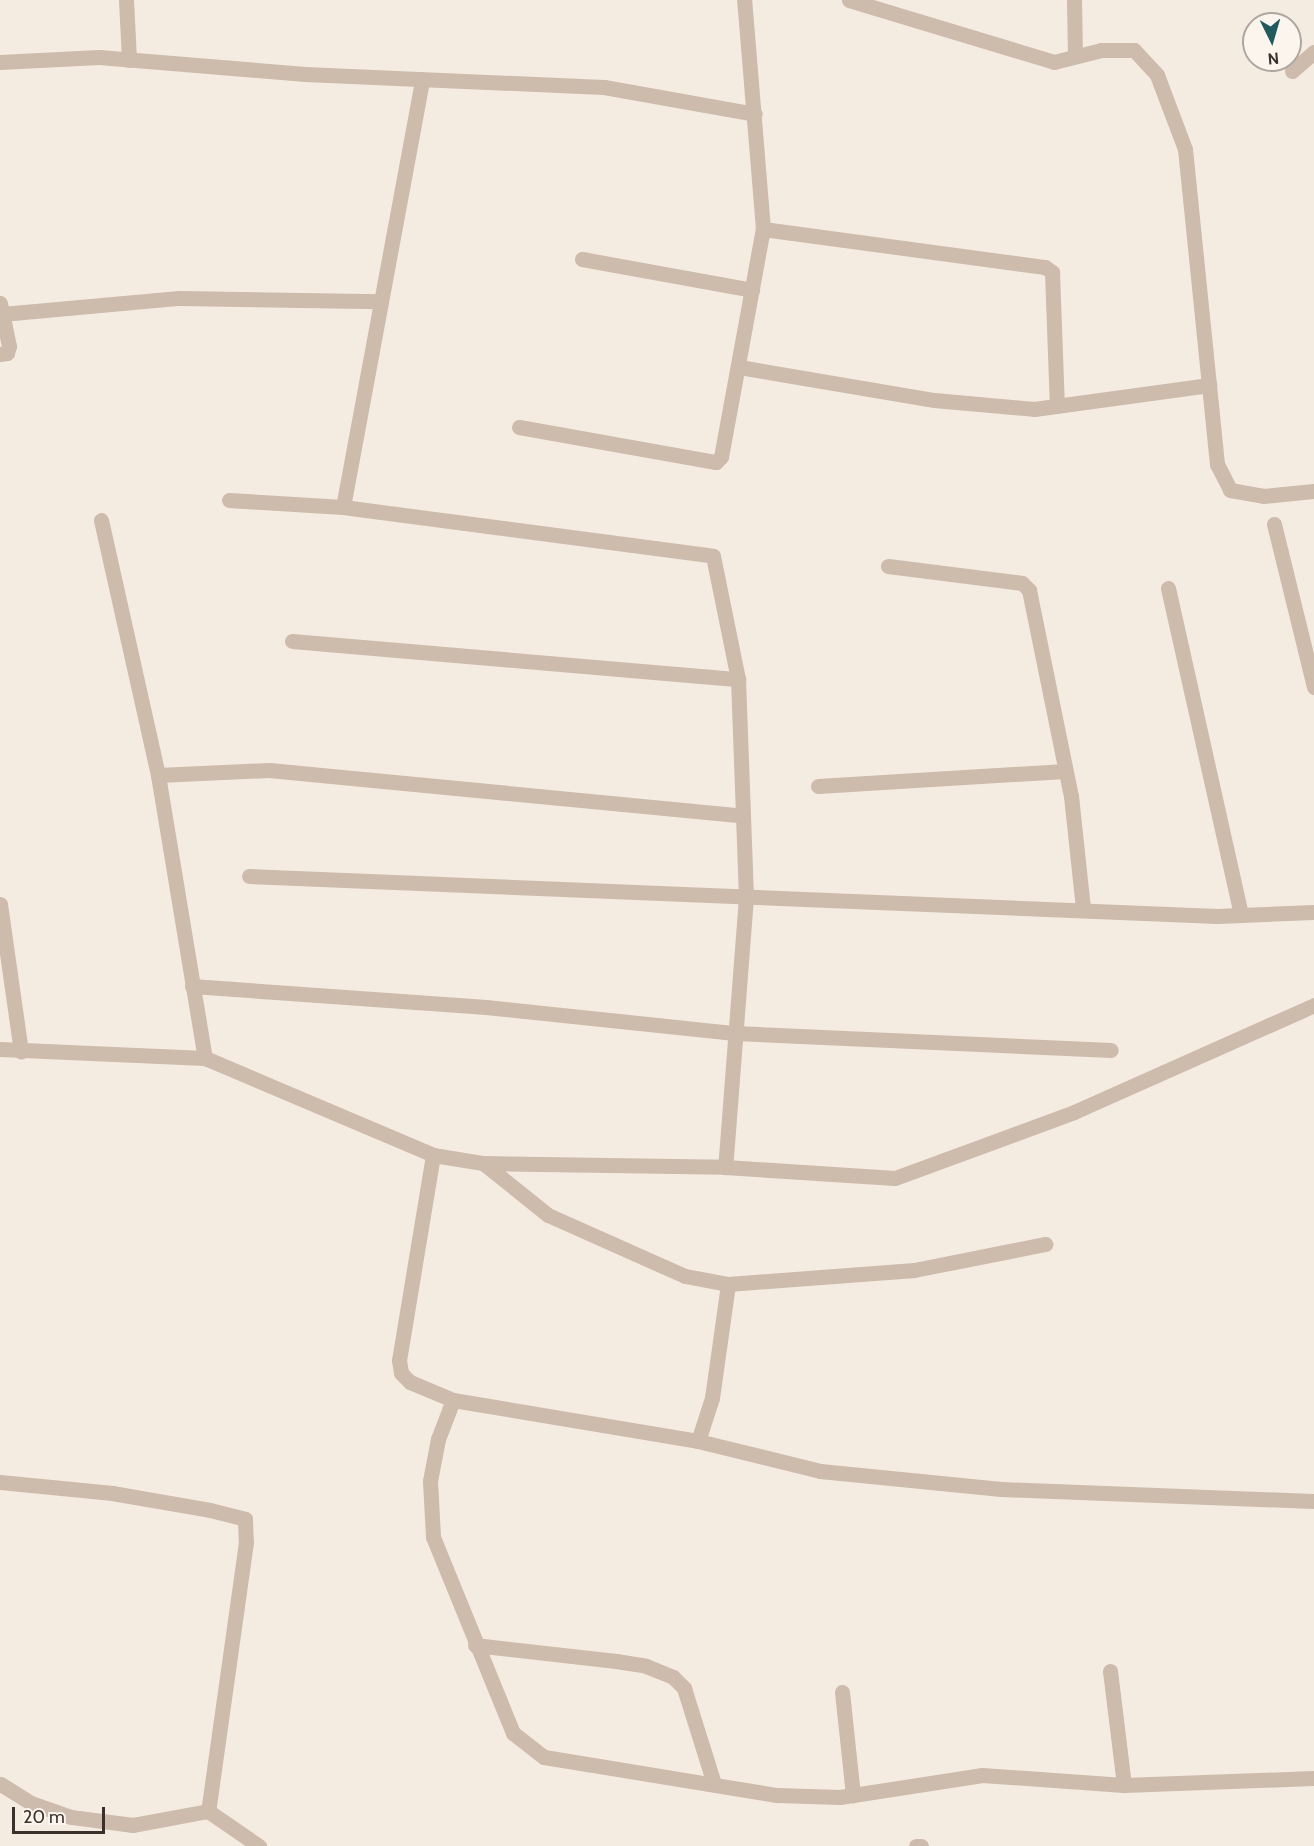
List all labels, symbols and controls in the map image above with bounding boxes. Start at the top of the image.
north arrow [1242,12,1302,72]
text: N [1267,48,1280,68]
scale bar [15,1795,108,1833]
text: 20 m [23,1806,65,1828]

